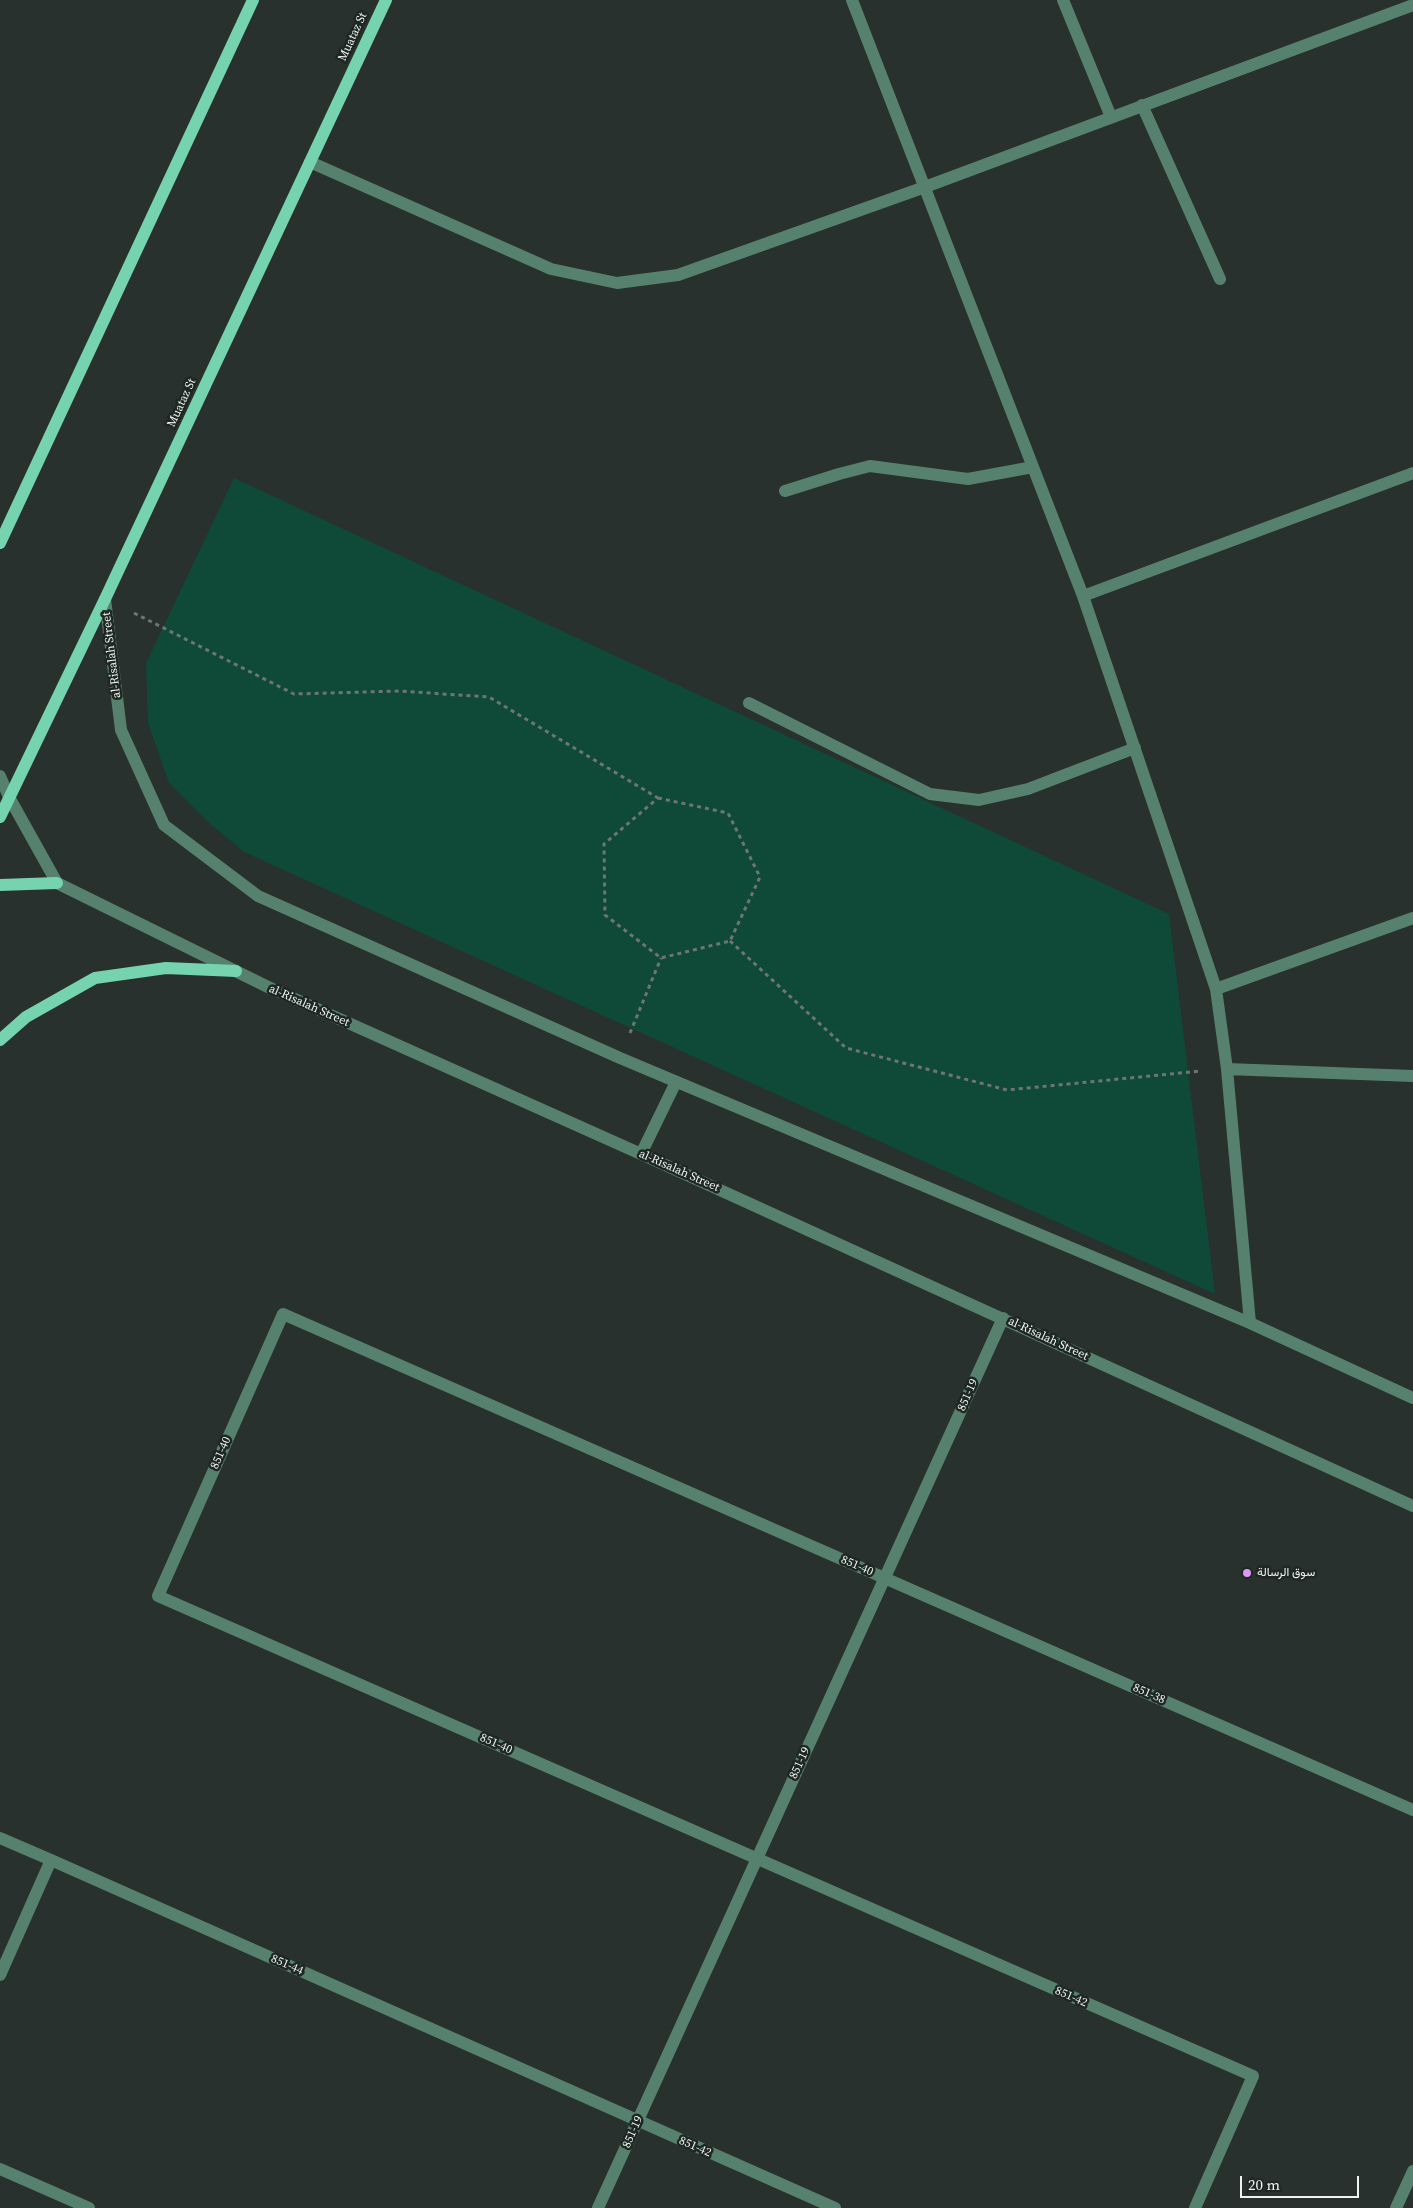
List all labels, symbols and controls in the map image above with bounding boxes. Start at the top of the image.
street label: Muataz St [336,10,370,64]
street label: Muataz St [165,376,199,430]
street label: al-Risalah Street [100,611,124,699]
street label: al-Risalah Street [266,982,352,1030]
street label: al-Risalah Street [636,1147,722,1195]
street label: al-Risalah Street [1006,1314,1090,1364]
street label: 851-19 [955,1377,981,1413]
street label: 851-40 [208,1435,234,1471]
street label: 851-40 [839,1553,875,1579]
place label: سوق الرسالة [1257,1566,1315,1580]
marker: سوق الرسالة [1241,1567,1253,1579]
street label: 851-38 [1131,1681,1167,1707]
street label: 851-40 [478,1731,514,1757]
street label: 851-19 [786,1745,814,1781]
street label: 851-44 [269,1952,305,1978]
street label: 851-42 [1053,1984,1089,2010]
street label: 851-19 [620,2114,646,2150]
street label: 851-42 [677,2134,713,2160]
scale bar [1243,2166,1362,2198]
text: 20 m [1248,2174,1280,2195]

